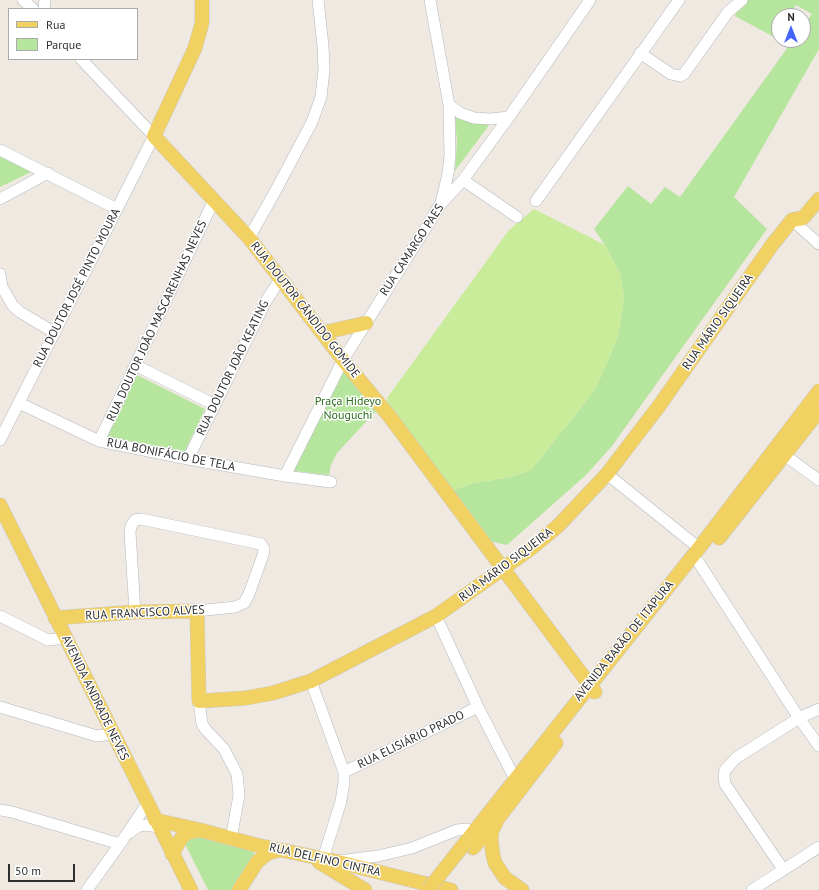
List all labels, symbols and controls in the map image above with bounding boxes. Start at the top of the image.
legend [8,8,138,60]
north arrow [771,8,811,48]
text: N [787,10,795,24]
text: Rua [46,17,65,32]
text: Parque [46,37,81,52]
street label: RUA CAMARGO PAES [377,201,447,299]
street label: RUA DOUTOR JOSÉ PINTO MOURA [31,206,123,370]
street label: RUA DOUTOR JOÃO MASCARENHAS NEVES [104,218,210,424]
street label: RUA DOUTOR CÂNDIDO GOMIDE [247,239,363,381]
street label: RUA MÁRIO SIQUEIRA [680,271,756,373]
street label: RUA DOUTOR JOÃO KEATING [194,298,272,438]
park label: Praça Hideyo Nouguchi [315,395,381,423]
street label: RUA BONIFÁCIO DE TELA [106,435,236,475]
street label: RUA MÁRIO SIQUEIRA [456,525,556,605]
street label: AVENIDA BARÃO DE ITAPURA [571,578,677,704]
street label: RUA FRANCISCO ALVES [85,603,205,623]
street label: AVENIDA ANDRADE NEVES [58,633,132,763]
street label: RUA ELISIÁRIO PRADO [355,708,467,772]
street label: RUA DELFINO CINTRA [268,840,382,880]
scale bar [10,856,77,882]
text: 50 m [15,863,41,878]

